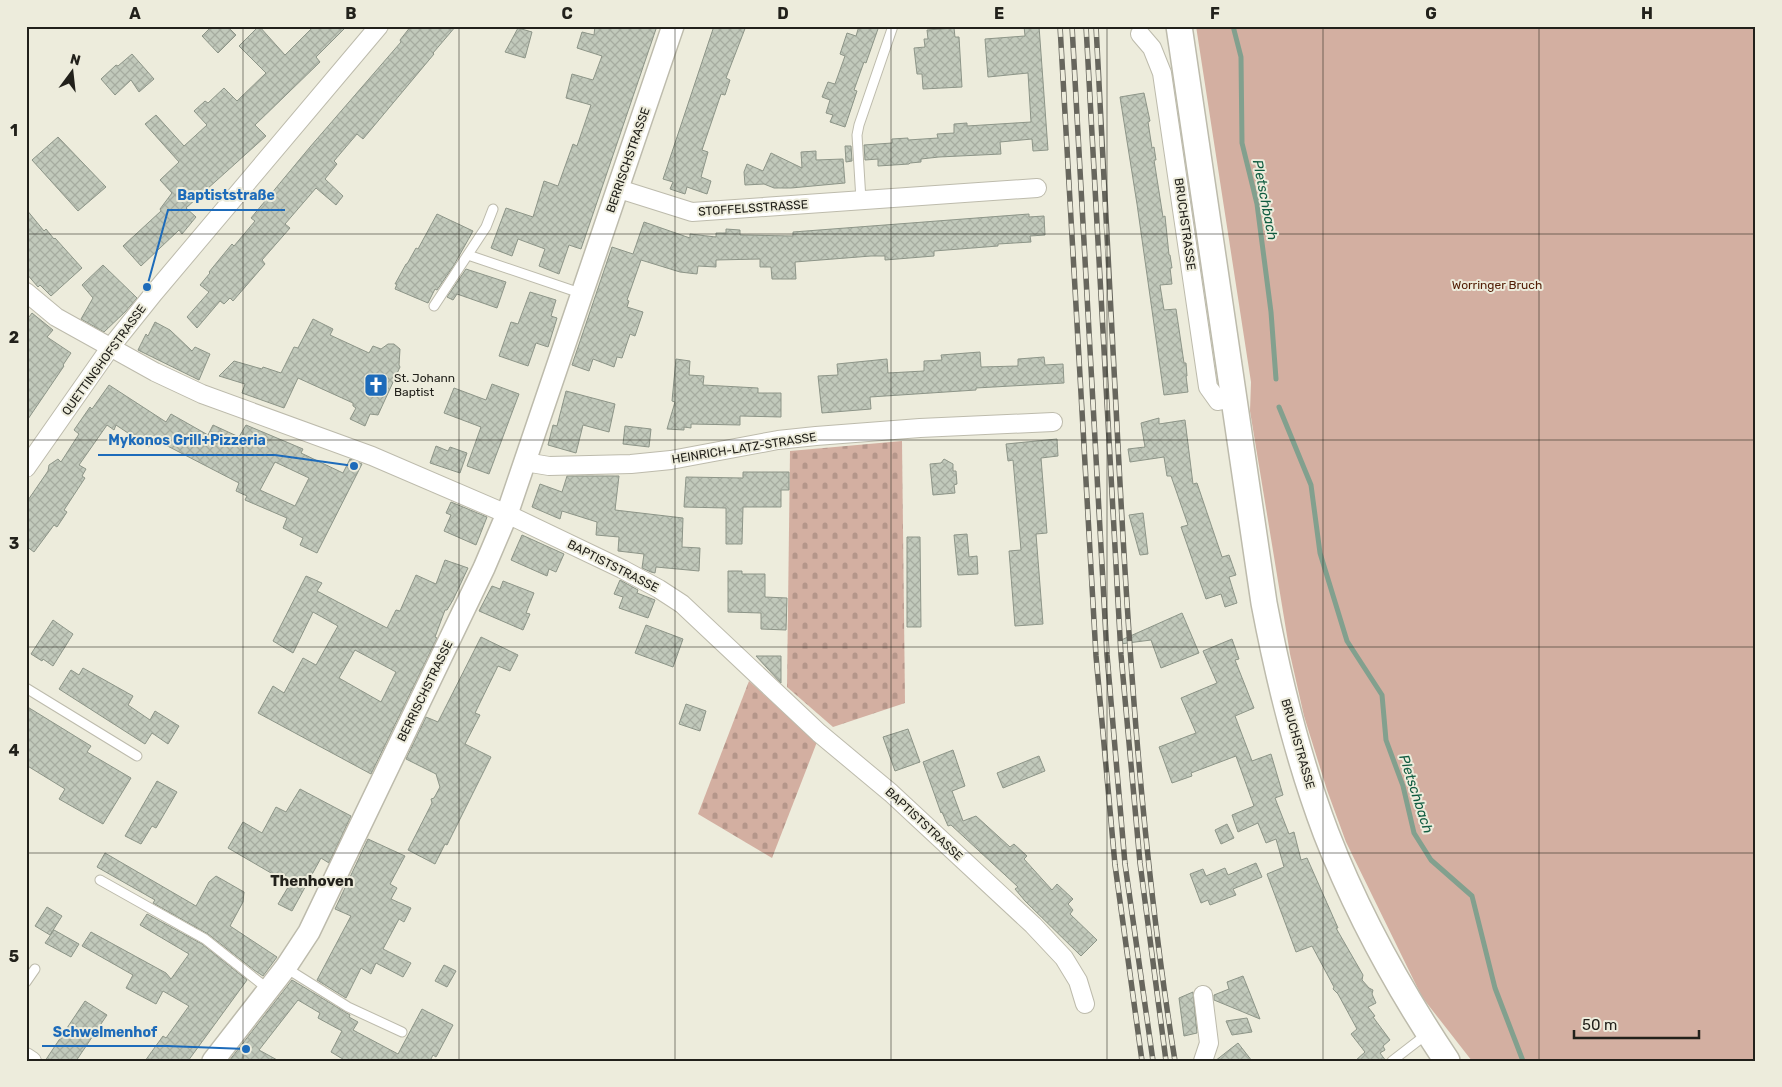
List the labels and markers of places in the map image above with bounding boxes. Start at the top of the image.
callout: Baptiststraße [168,181,285,210]
place label: St. Johann Baptist [394,371,455,399]
church icon: St. Johann Baptist [363,372,389,398]
callout: Mykonos Grill+Pizzeria [98,426,275,455]
callout: Schwelmenhof [42,1017,167,1046]

